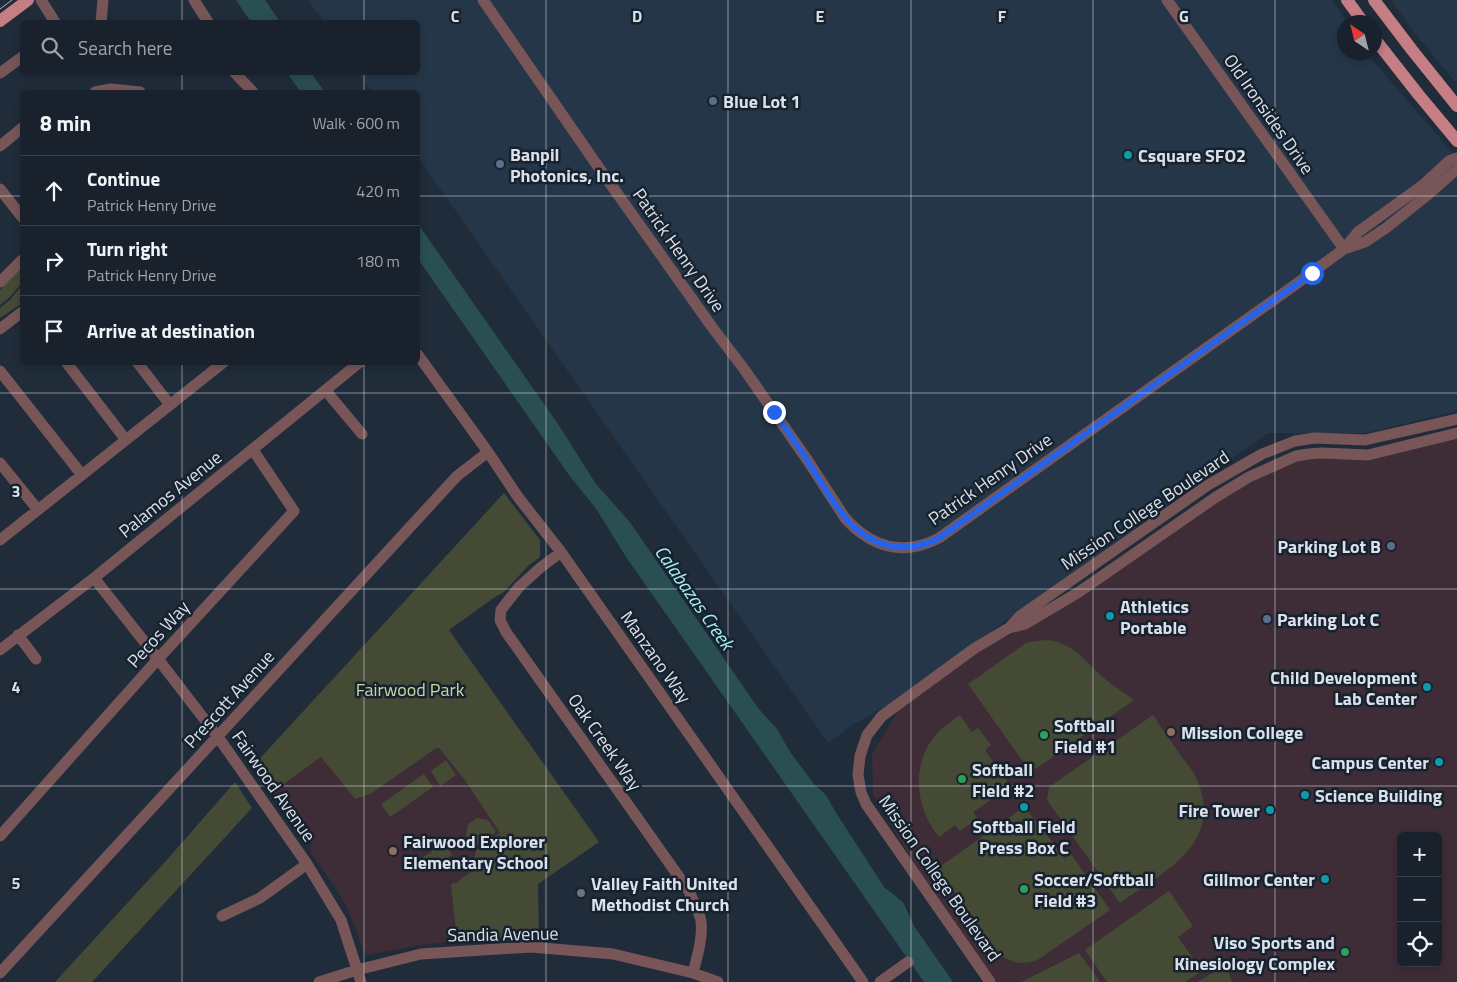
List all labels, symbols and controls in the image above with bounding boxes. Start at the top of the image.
text: C [451,4,460,28]
text: D [632,4,642,28]
text: E [816,4,825,28]
text: F [998,4,1007,28]
text: G [1179,4,1189,28]
north arrow [1337,15,1382,60]
search box [20,20,420,75]
text: Search here [78,33,172,62]
icon: search [38,34,66,62]
street label: Old Ironsides Drive [1217,48,1321,180]
place label: Blue Lot 1 [723,88,801,115]
marker: Blue Lot 1 [707,95,719,107]
text: 8 min [40,107,91,139]
text: Walk · 600 m [312,111,400,135]
place label: Banpil Photonics, Inc. [510,141,624,189]
place label: Csquare SFO2 [1138,142,1246,169]
marker: Csquare SFO2 [1122,149,1134,161]
marker: Banpil Photonics, Inc. [494,158,506,170]
text: Continue [87,164,160,193]
icon: ahead [40,177,68,205]
text: 420 m [356,179,400,203]
street label: Patrick Henry Drive [626,183,732,317]
text: Patrick Henry Drive [87,193,216,217]
text: Turn right [87,234,168,263]
icon: right [40,247,68,275]
text: 180 m [356,249,400,273]
route start [1301,262,1324,285]
text: Patrick Henry Drive [87,263,216,287]
text: Arrive at destination [87,316,255,345]
icon: arrive [40,317,68,345]
route end [763,401,786,424]
street label: Patrick Henry Drive [923,426,1057,532]
street label: Mission College Boulevard [1055,443,1235,577]
street label: Palamos Avenue [113,444,227,544]
text: 3 [12,479,20,503]
place label: Parking Lot B [1278,533,1381,560]
water label: Calabazas Creek [648,539,743,658]
marker: Parking Lot B [1385,540,1397,552]
place label: Athletics Portable [1120,593,1189,641]
street label: Pecos Way [120,594,196,674]
street label: Manzano Way [614,605,698,709]
place label: Parking Lot C [1277,606,1379,633]
marker: Athletics Portable [1104,610,1116,622]
marker: Parking Lot C [1261,613,1273,625]
street label: Prescott Avenue [177,644,281,754]
place label: Child Development Lab Center [1270,664,1417,712]
text: 4 [12,675,21,699]
park label: Fairwood Park [356,676,465,703]
marker: Child Development Lab Center [1421,681,1433,693]
street label: Oak Creek Way [561,688,649,796]
place label: Softball Field #1 [1054,712,1116,760]
place label: Mission College [1181,719,1303,746]
street label: Fairwood Avenue [226,725,322,847]
marker: Mission College [1165,726,1177,738]
marker: Softball Field #1 [1038,729,1050,741]
place label: Campus Center [1312,749,1429,776]
place label: Softball Field #2 [972,756,1034,804]
marker: Campus Center [1433,756,1445,768]
marker: Softball Field #2 [956,773,968,785]
place label: Science Building [1315,782,1443,809]
street label: Mission College Boulevard [872,789,1008,967]
marker: Science Building [1299,789,1311,801]
place label: Fire Tower [1178,797,1260,824]
marker: Softball Field Press Box C [1018,801,1030,813]
marker: Fire Tower [1264,804,1276,816]
place label: Softball Field Press Box C [972,813,1076,861]
place label: Fairwood Explorer Elementary School [403,828,548,876]
map controls [1397,832,1442,967]
button: + [1397,832,1442,877]
marker: Fairwood Explorer Elementary School [387,845,399,857]
place label: Soccer/Softball Field #3 [1034,866,1154,914]
place label: Gillmor Center [1203,866,1315,893]
place label: Valley Faith United Methodist Church [591,870,738,918]
text: 5 [12,871,21,895]
marker: Gillmor Center [1319,873,1331,885]
button: − [1397,877,1442,922]
marker: Soccer/Softball Field #3 [1018,883,1030,895]
marker: Valley Faith United Methodist Church [575,887,587,899]
street label: Sandia Avenue [447,920,559,948]
button: locate [1397,922,1442,967]
place label: Viso Sports and Kinesiology Complex [1174,929,1335,977]
marker: Viso Sports and Kinesiology Complex [1339,946,1351,958]

